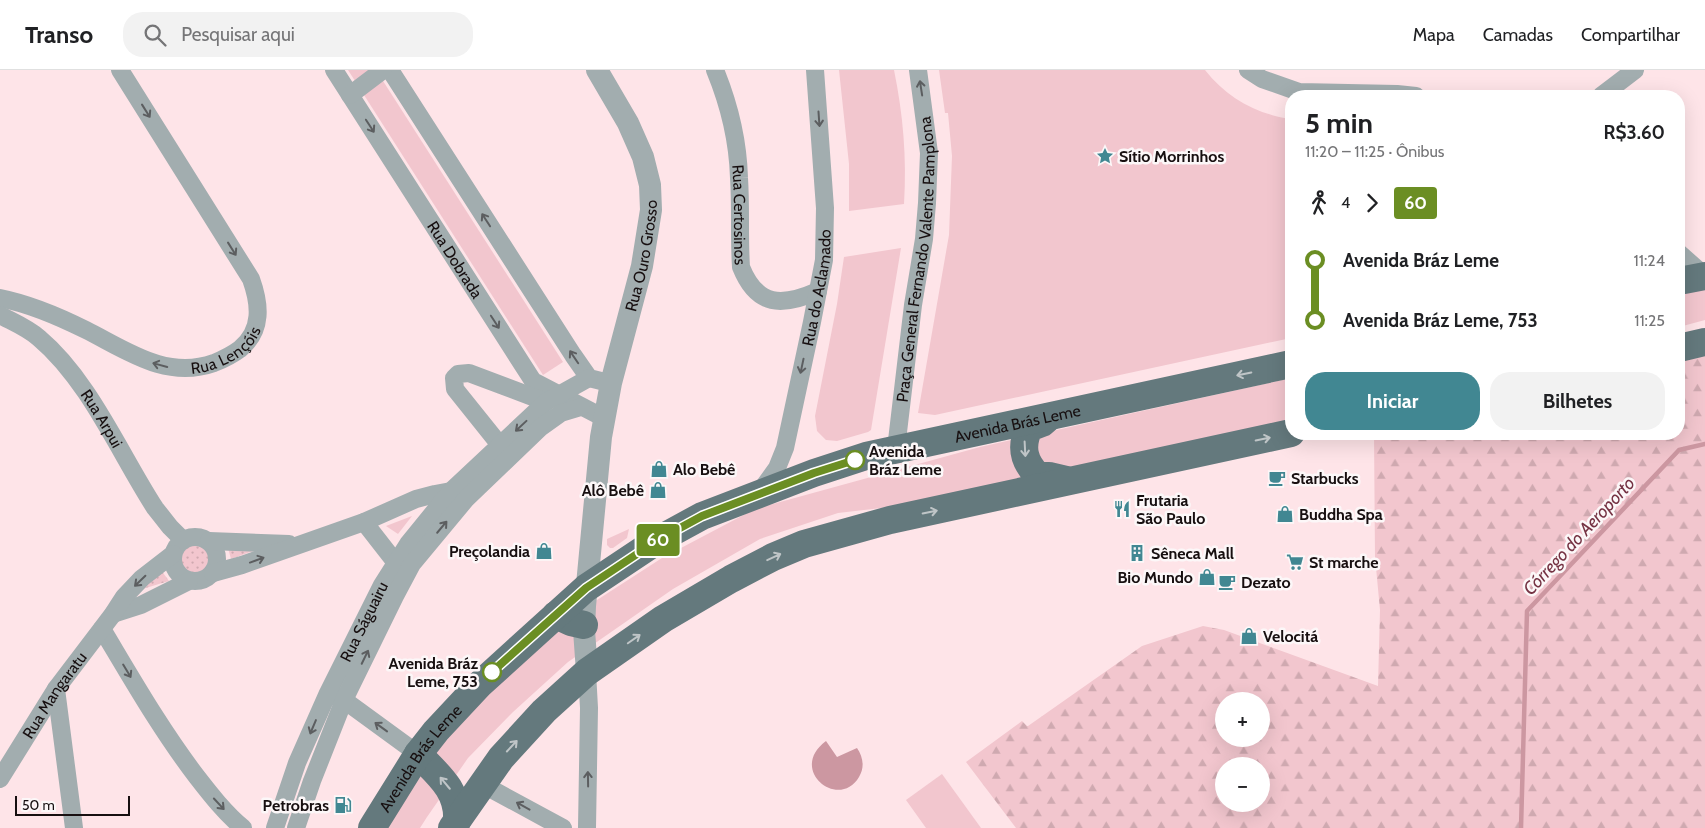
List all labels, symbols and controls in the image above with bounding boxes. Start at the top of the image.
search box [123,12,473,57]
text: Transo [25,20,93,49]
icon: search [141,21,169,49]
text: Pesquisar aqui [181,23,295,46]
text: Mapa [1413,24,1455,46]
text: Camadas [1483,24,1553,46]
text: Compartilhar [1581,24,1680,46]
one-way arrow [915,80,925,96]
one-way arrow [141,104,151,118]
text: 5 min [1305,106,1373,140]
one-way arrow [814,110,823,126]
street label: Praça General Fernando Valente Pamplona [892,115,939,403]
one-way arrow [364,119,375,133]
text: R$3.60 [1604,121,1665,144]
text: 11:20 – 11:25 · Ônibus [1305,142,1444,161]
place icon: Sítio Morrinhos [1095,146,1115,166]
place label: Sítio Morrinhos [1119,147,1224,166]
street label: Rua Certosinos [729,164,750,266]
icon: walk [1305,189,1333,217]
icon: forward [1358,189,1386,217]
text: 60 [1404,192,1427,214]
text: 4 [1341,193,1350,212]
street label: Rua Ouro Grosso [621,199,661,313]
one-way arrow [481,214,491,228]
street label: Rua Dobrada [424,217,487,302]
street label: Rua do Aclamado [798,229,834,348]
one-way arrow [228,241,238,255]
text: Avenida Bráz Leme [1343,249,1499,272]
text: 11:24 [1634,251,1665,270]
text: Avenida Bráz Leme, 753 [1343,309,1538,332]
text: 11:25 [1634,311,1665,330]
one-way arrow [490,314,500,328]
street label: Rua Lençóis [190,323,264,377]
one-way arrow [569,350,579,364]
one-way arrow [797,358,807,374]
one-way arrow [152,360,168,369]
one-way arrow [1236,370,1252,379]
button: Iniciar [1305,372,1480,430]
button: Bilhetes [1490,372,1665,430]
street label: Rua Arpui [77,386,127,451]
street label: Avenida Brás Leme [953,400,1082,446]
one-way arrow [515,420,527,432]
one-way arrow [1255,434,1271,443]
one-way arrow [1020,440,1029,456]
place label: Avenida Bráz Leme [869,442,942,479]
marker: Avenida Bráz Leme [845,450,865,470]
shop icon: Alo Bebê [649,459,669,479]
place label: Alo Bebê [673,460,735,479]
cafe icon: Starbucks [1267,468,1287,488]
place label: Starbucks [1291,469,1359,488]
water label: Córrego do Aeroporto [1519,472,1639,600]
shop icon: Alô Bebê [648,480,668,500]
place label: Alô Bebê [582,481,644,500]
place label: Frutaria São Paulo [1136,491,1205,528]
restaurant icon: Frutaria São Paulo [1112,499,1132,519]
shop icon: Buddha Spa [1275,504,1295,524]
place label: Buddha Spa [1299,505,1383,524]
one-way arrow [922,506,938,516]
one-way arrow [437,520,448,533]
line badge: 60 [636,524,680,556]
text: 60 [647,529,669,551]
shop icon: Preçolandia [534,541,554,561]
place label: Preçolandia [449,542,530,561]
building icon: Sêneca Mall [1127,543,1147,563]
place label: Sêneca Mall [1151,544,1234,563]
one-way arrow [766,551,781,561]
supermarket icon: St marche [1285,552,1305,572]
place label: St marche [1309,553,1379,572]
one-way arrow [249,554,264,564]
shop icon: Bio Mundo [1197,567,1217,587]
place label: Bio Mundo [1117,568,1193,587]
cafe icon: Dezato [1217,572,1237,592]
place label: Dezato [1241,573,1291,592]
one-way arrow [134,575,146,587]
street label: Rua Ságuairu [336,578,392,665]
shop icon: Velocitá [1239,626,1259,646]
place label: Velocitá [1263,627,1318,646]
one-way arrow [627,634,641,644]
street label: Rua Mangaratu [18,648,90,742]
one-way arrow [361,650,371,665]
place label: Avenida Bráz Leme, 753 [389,654,478,691]
marker: Avenida Bráz Leme, 753 [482,662,502,682]
one-way arrow [122,663,132,677]
map controls [1215,692,1270,812]
button: + [1215,692,1270,747]
street label: Avenida Brás Leme [375,700,465,815]
one-way arrow [307,719,317,734]
one-way arrow [374,722,388,732]
one-way arrow [507,739,518,752]
button: − [1215,757,1270,812]
one-way arrow [584,772,593,788]
one-way arrow [440,777,451,790]
scale bar [15,793,130,816]
fuel station icon: Petrobras [333,795,353,815]
text: 50 m [22,796,55,814]
place label: Petrobras [263,796,329,815]
one-way arrow [213,798,225,811]
one-way arrow [515,801,530,811]

